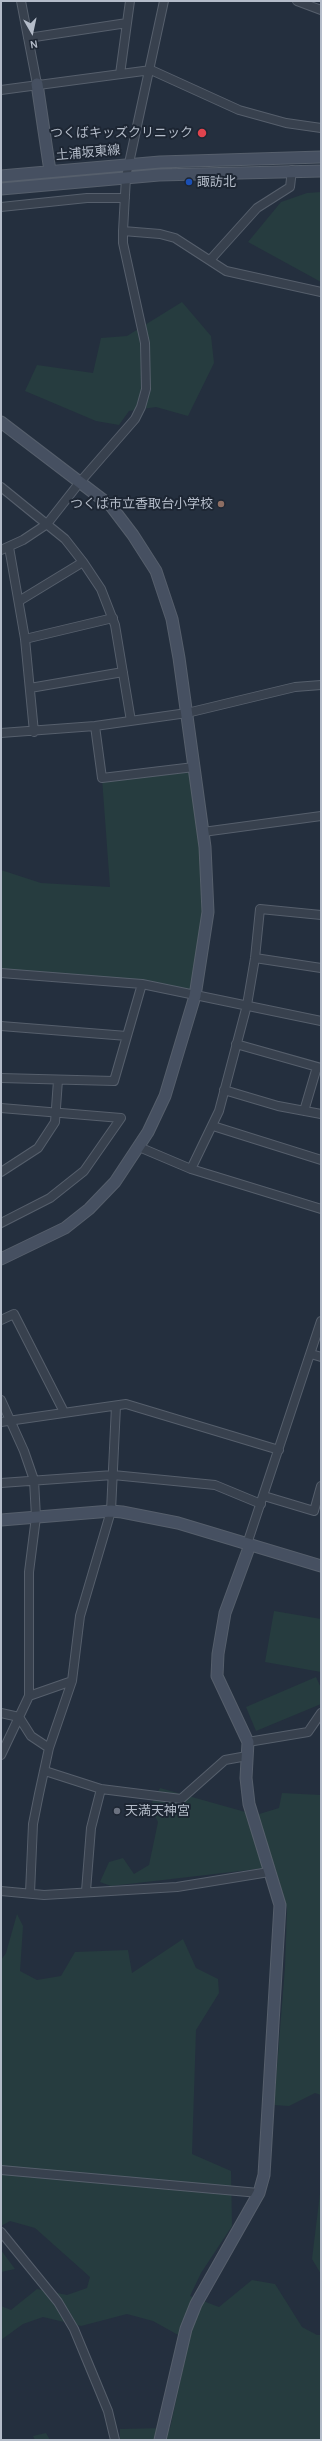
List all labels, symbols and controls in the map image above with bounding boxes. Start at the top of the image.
north arrow [12,12,52,52]
text: N [29,37,39,51]
place label: つくばキッズクリニック [50,125,193,141]
marker: つくばキッズクリニック [196,127,208,139]
street label: 土浦坂東線 [55,142,121,164]
place label: 諏訪北 [197,174,236,190]
marker: 諏訪北 [184,177,194,187]
place label: つくば市立香取台小学校 [70,496,213,512]
marker: つくば市立香取台小学校 [216,499,226,509]
place label: 天満天神宮 [125,1803,190,1819]
marker: 天満天神宮 [112,1806,122,1816]

